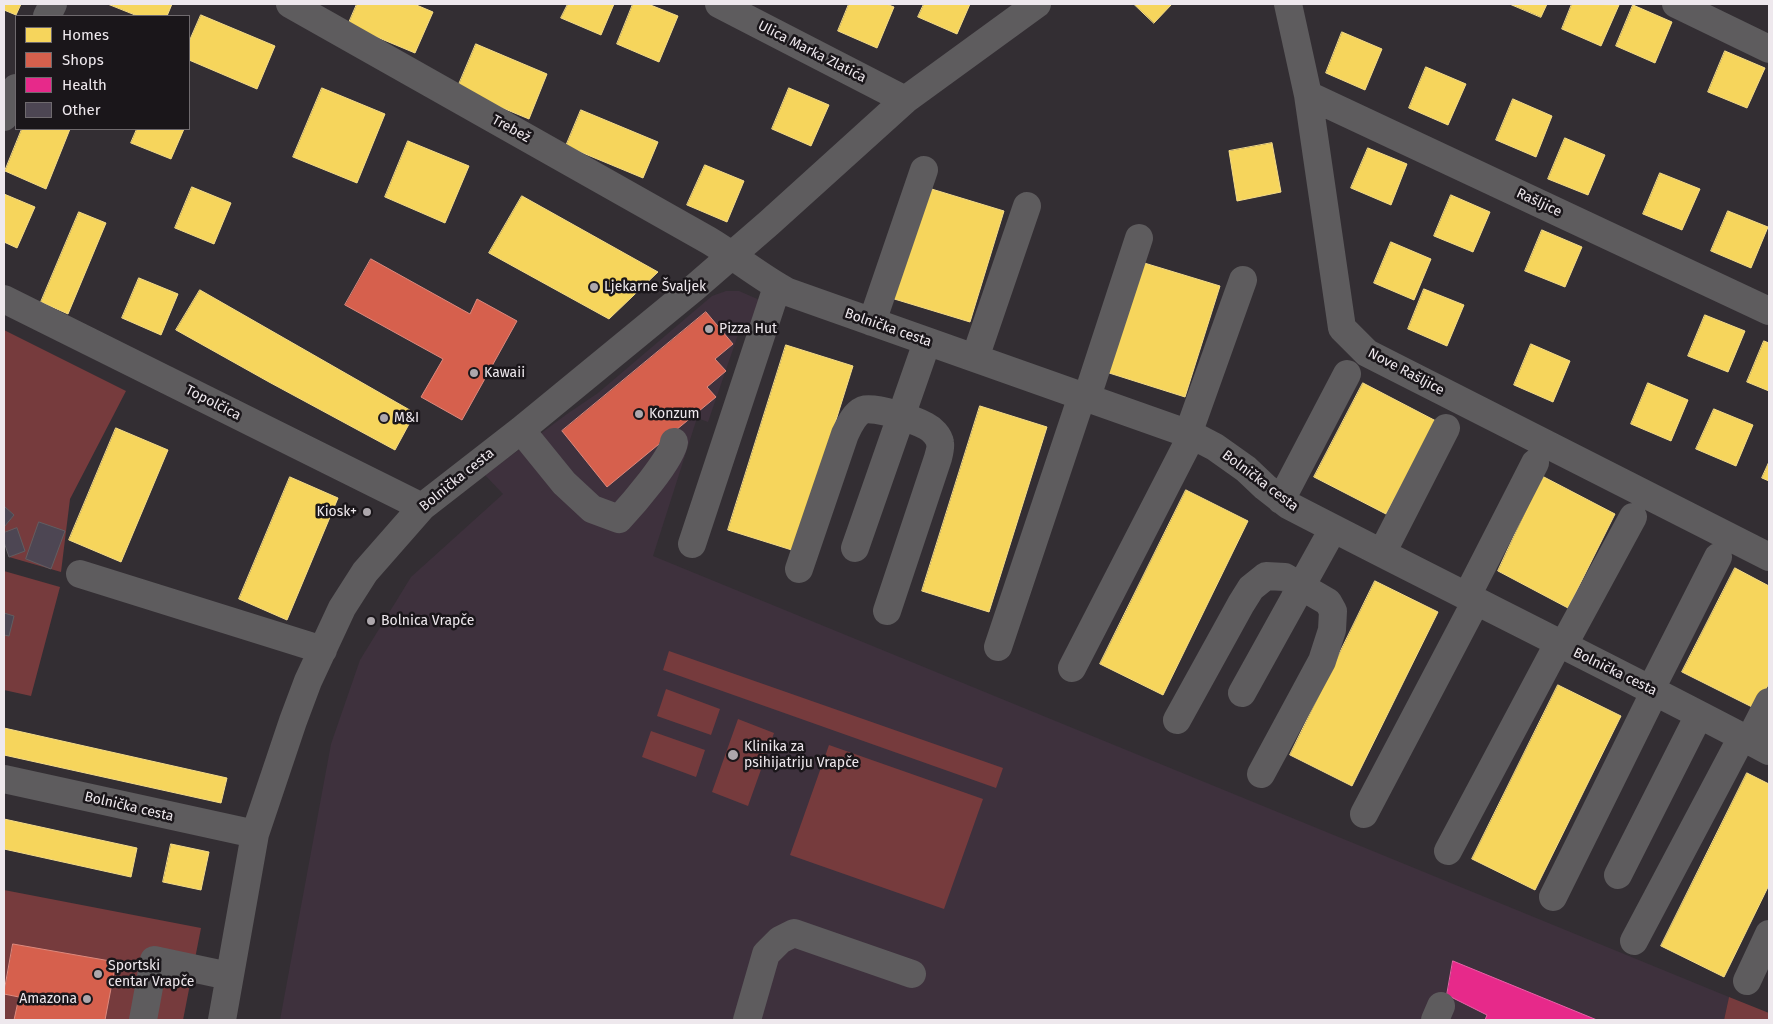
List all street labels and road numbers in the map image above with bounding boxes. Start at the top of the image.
street label: Ulica Marka Zlatića [755,17,869,87]
street label: Trebež [489,112,533,146]
street label: Rašljice [1514,185,1564,221]
street label: Bolnička cesta [842,305,934,351]
street label: Nove Rašljice [1365,345,1447,399]
street label: Topolčica [182,382,244,424]
street label: Bolnička cesta [416,445,498,515]
street label: Bolnička cesta [1219,447,1301,515]
street label: Bolnička cesta [1570,644,1660,700]
street label: Bolnička cesta [83,789,175,825]

